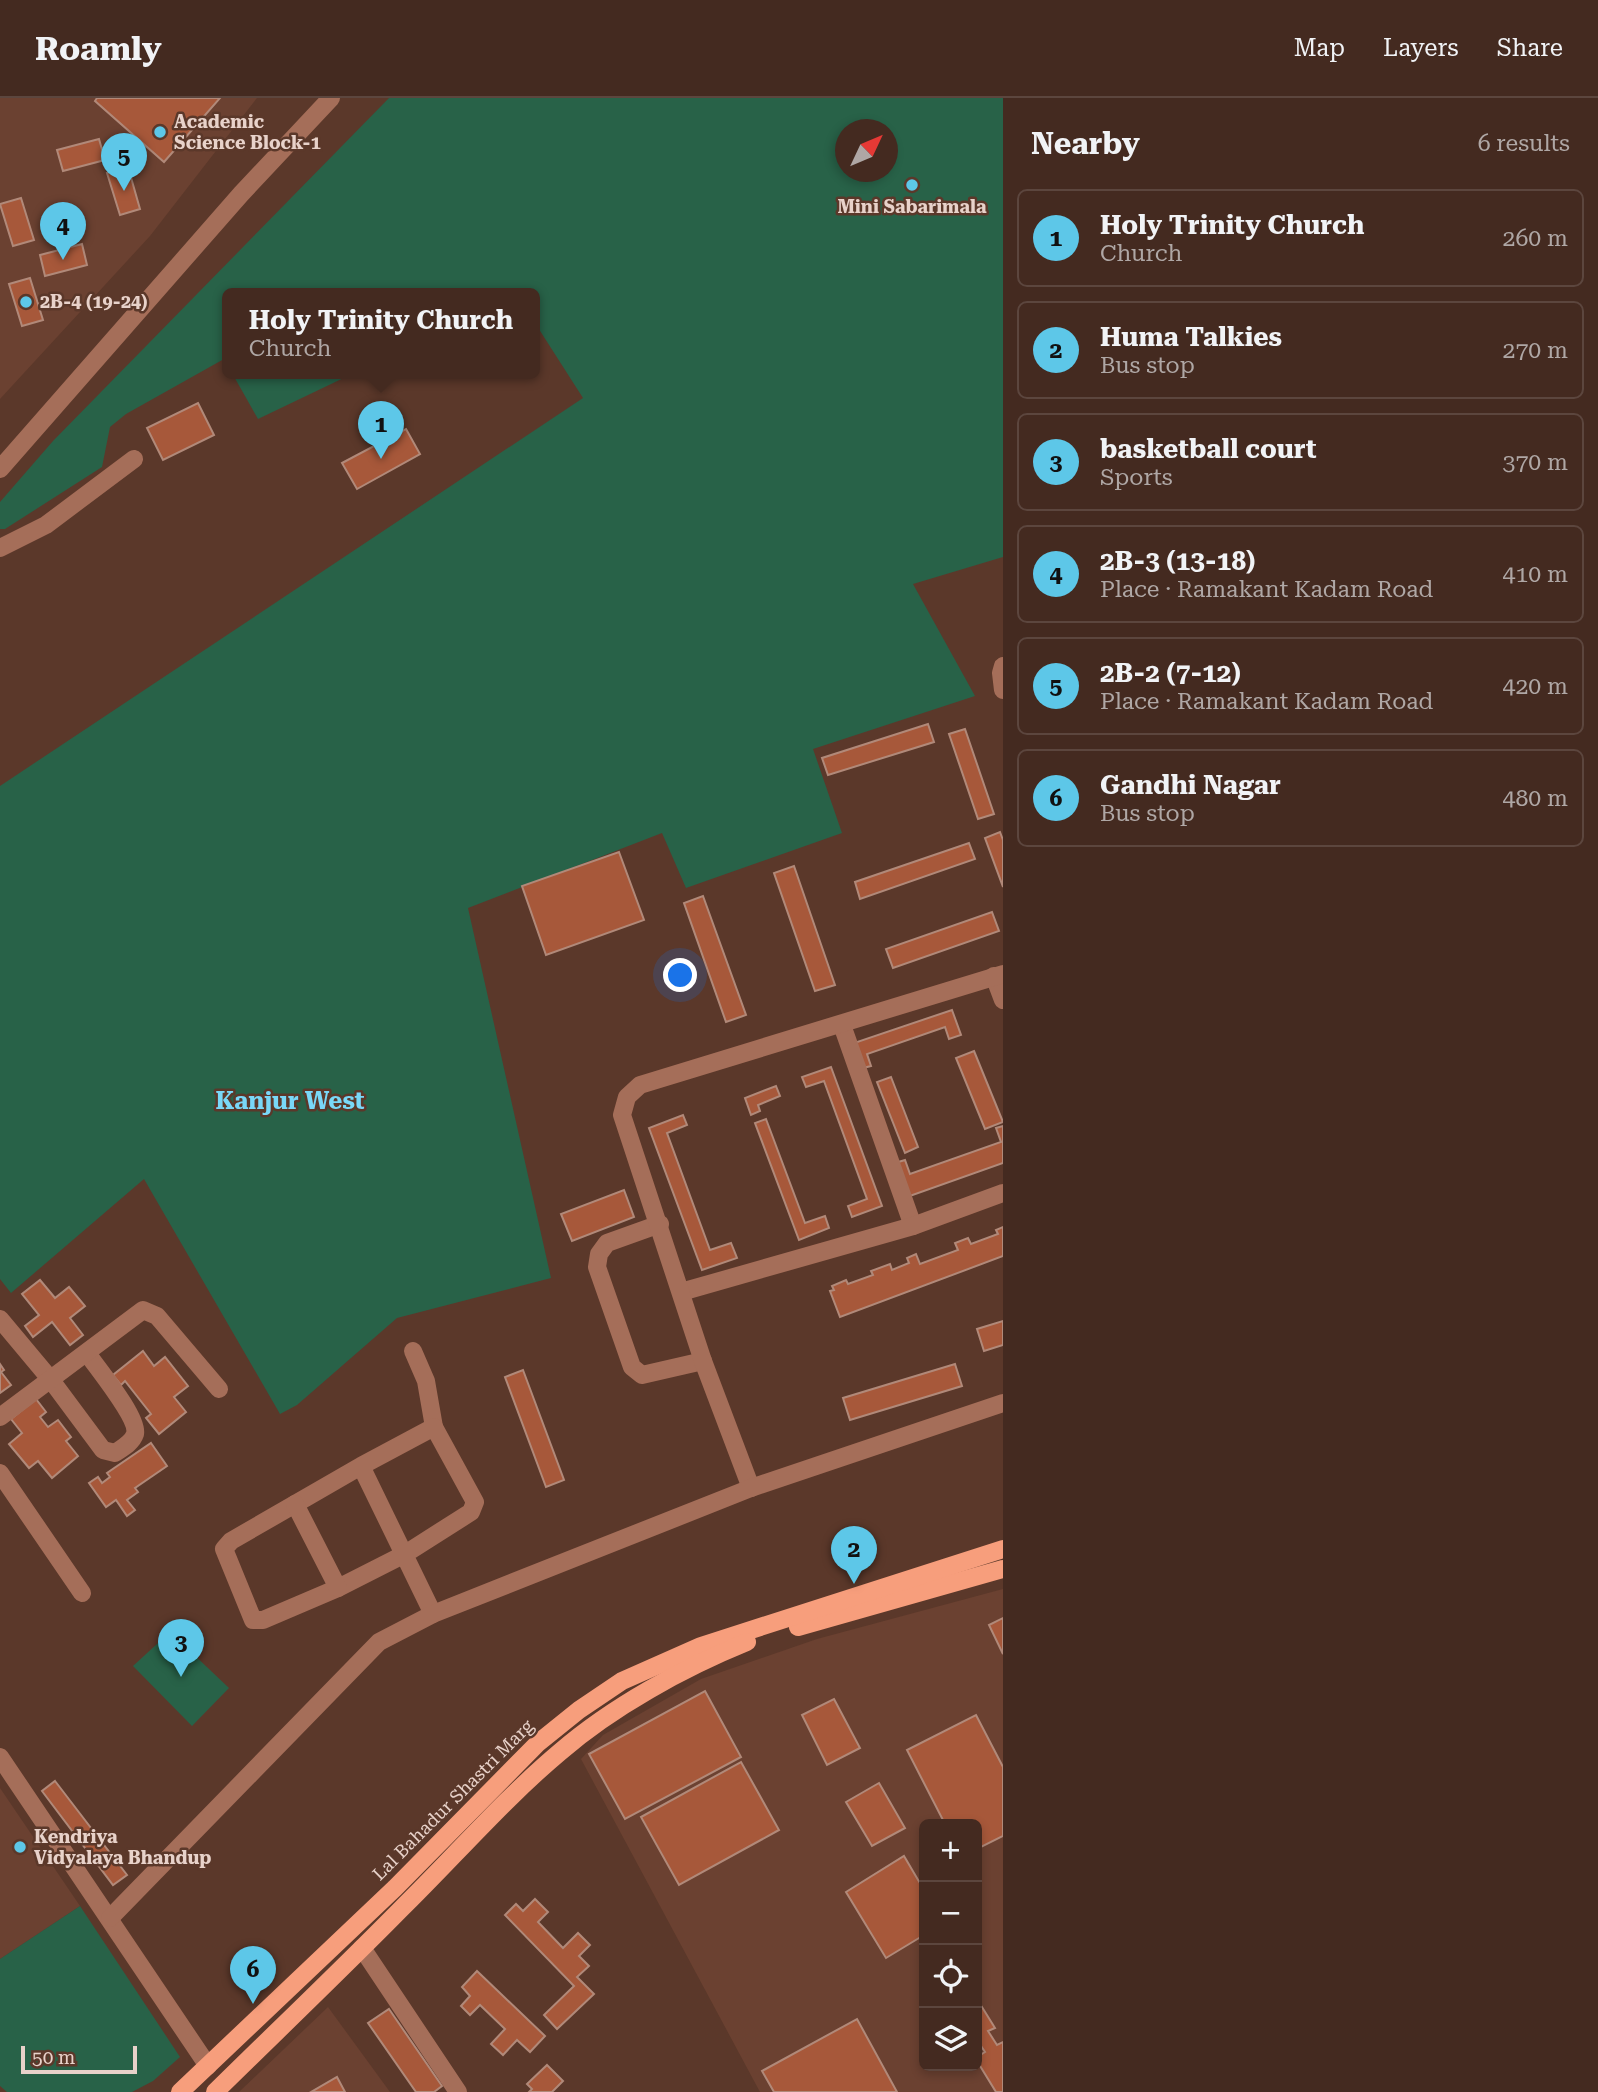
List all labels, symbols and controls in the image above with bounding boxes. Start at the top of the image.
text: Roamly [35,29,162,68]
text: Map [1294,34,1345,62]
text: Layers [1383,34,1459,62]
text: Share [1497,34,1563,62]
place label: Academic Science Block-1 [174,111,321,153]
north arrow [835,119,898,182]
marker: Academic Science Block-1 [152,124,168,140]
text: Nearby [1031,126,1140,161]
text: 6 results [1478,130,1570,157]
pin: 5 [101,133,147,191]
marker: Mini Sabarimala [904,177,920,193]
place label: Mini Sabarimala [837,196,987,217]
pin: 4 [40,202,86,260]
text: Holy Trinity Church [1100,210,1364,240]
text: 1 [1050,225,1062,252]
text: 260 m [1503,225,1568,252]
text: Church [1100,240,1182,267]
popup [222,288,540,379]
place label: 2B-4 (19-24) [40,291,148,312]
marker: 2B-4 (19-24) [18,294,34,310]
text: Holy Trinity Church [249,305,513,335]
text: Huma Talkies [1100,322,1282,352]
text: Church [249,335,331,362]
text: 2 [1050,337,1062,364]
text: 270 m [1503,337,1568,364]
text: Bus stop [1100,352,1195,379]
pin: 1 [358,401,404,459]
text: basketball court [1100,434,1317,464]
text: 3 [1050,449,1062,476]
text: 370 m [1503,449,1568,476]
text: Sports [1100,464,1173,491]
text: 2B-3 (13-18) [1100,546,1255,576]
text: 4 [1050,561,1062,588]
text: 410 m [1503,561,1568,588]
text: Place · Ramakant Kadam Road [1100,576,1433,603]
text: 2B-2 (7-12) [1100,658,1241,688]
text: 5 [1050,673,1062,700]
text: 420 m [1503,673,1568,700]
text: Place · Ramakant Kadam Road [1100,688,1433,715]
text: Gandhi Nagar [1100,770,1281,800]
text: 6 [1050,785,1062,812]
text: 480 m [1503,785,1568,812]
text: Bus stop [1100,800,1195,827]
your location [663,958,697,992]
district label: Kanjur West [215,1087,365,1115]
pin: 2 [831,1526,877,1584]
pin: 3 [158,1619,204,1677]
street label: Lal Bahadur Shastri Marg [368,1714,538,1884]
map controls [919,1819,982,2071]
button: + [919,1819,982,1882]
place label: Kendriya Vidyalaya Bhandup [34,1826,211,1868]
marker: Kendriya Vidyalaya Bhandup [12,1839,28,1855]
button: − [919,1882,982,1945]
button: locate [919,1945,982,2008]
pin: 6 [230,1946,276,2004]
button: layers [919,2008,982,2071]
scale bar [21,2043,136,2075]
text: 50 m [32,2046,75,2069]

